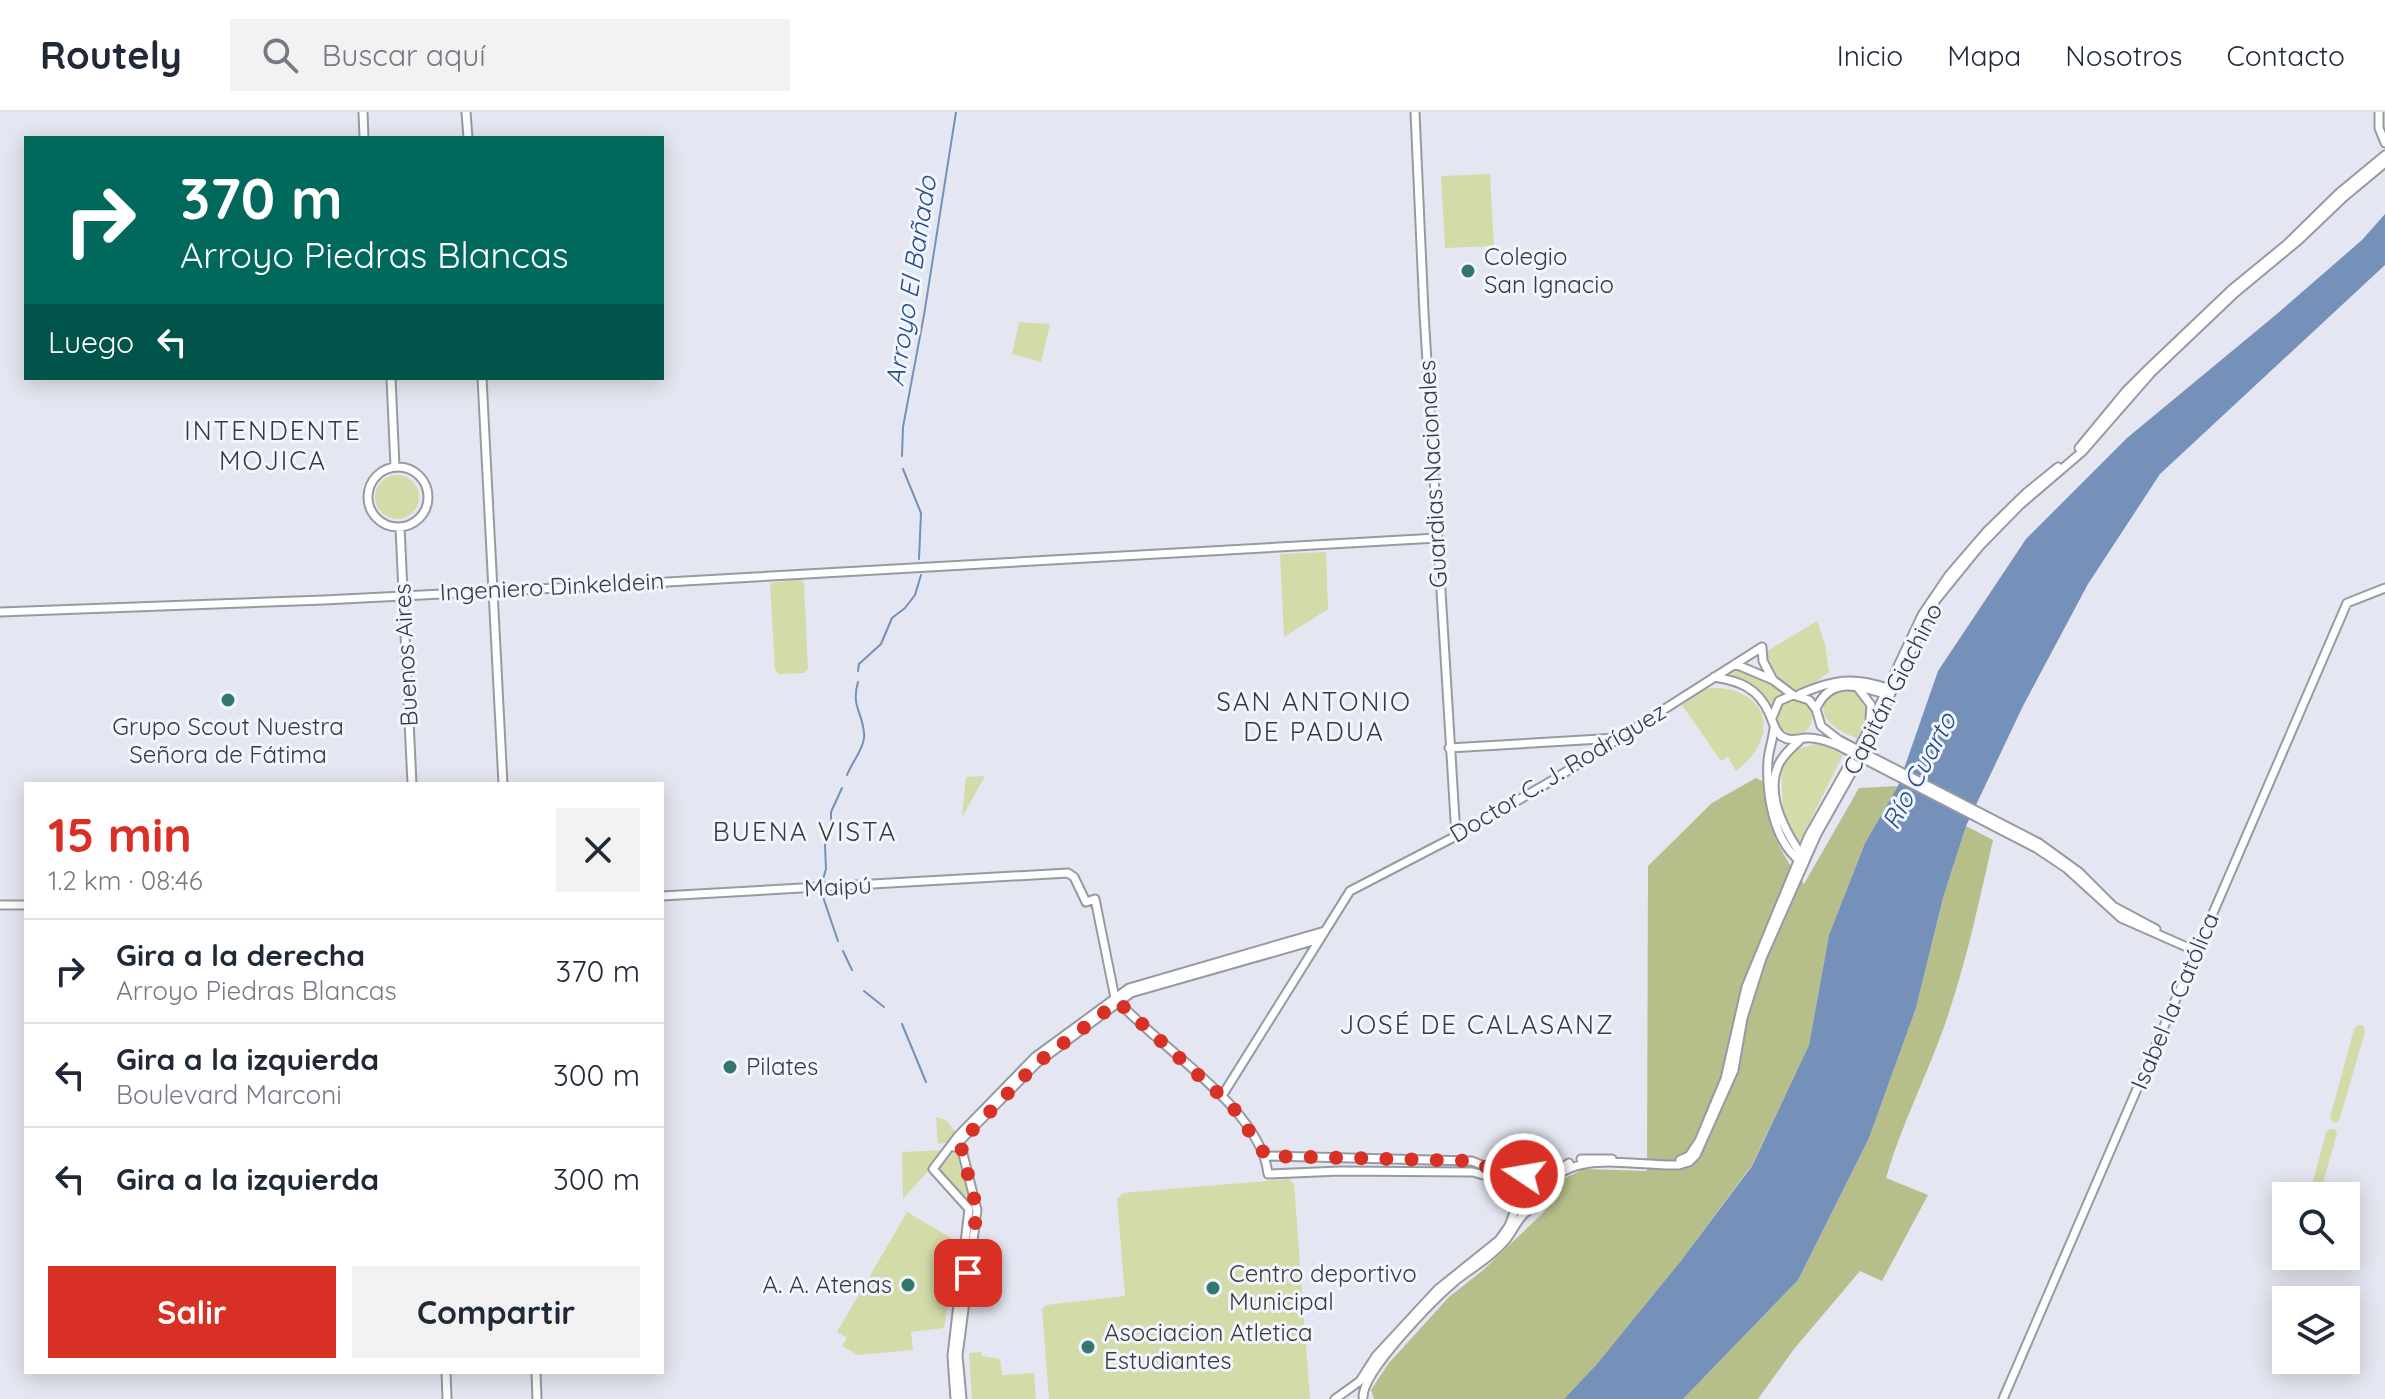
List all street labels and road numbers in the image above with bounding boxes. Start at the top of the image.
street label: Guardias Nacionales [1411,359,1453,589]
street label: Ingeniero Dinkeldein [439,565,665,607]
street label: Buenos Aires [386,583,424,727]
street label: Capitán Giachino [1836,598,1948,780]
street label: Doctor C. J. Rodríguez [1444,696,1671,849]
street label: Maipú [803,869,873,903]
street label: Isabel la Católica [2123,908,2225,1094]

